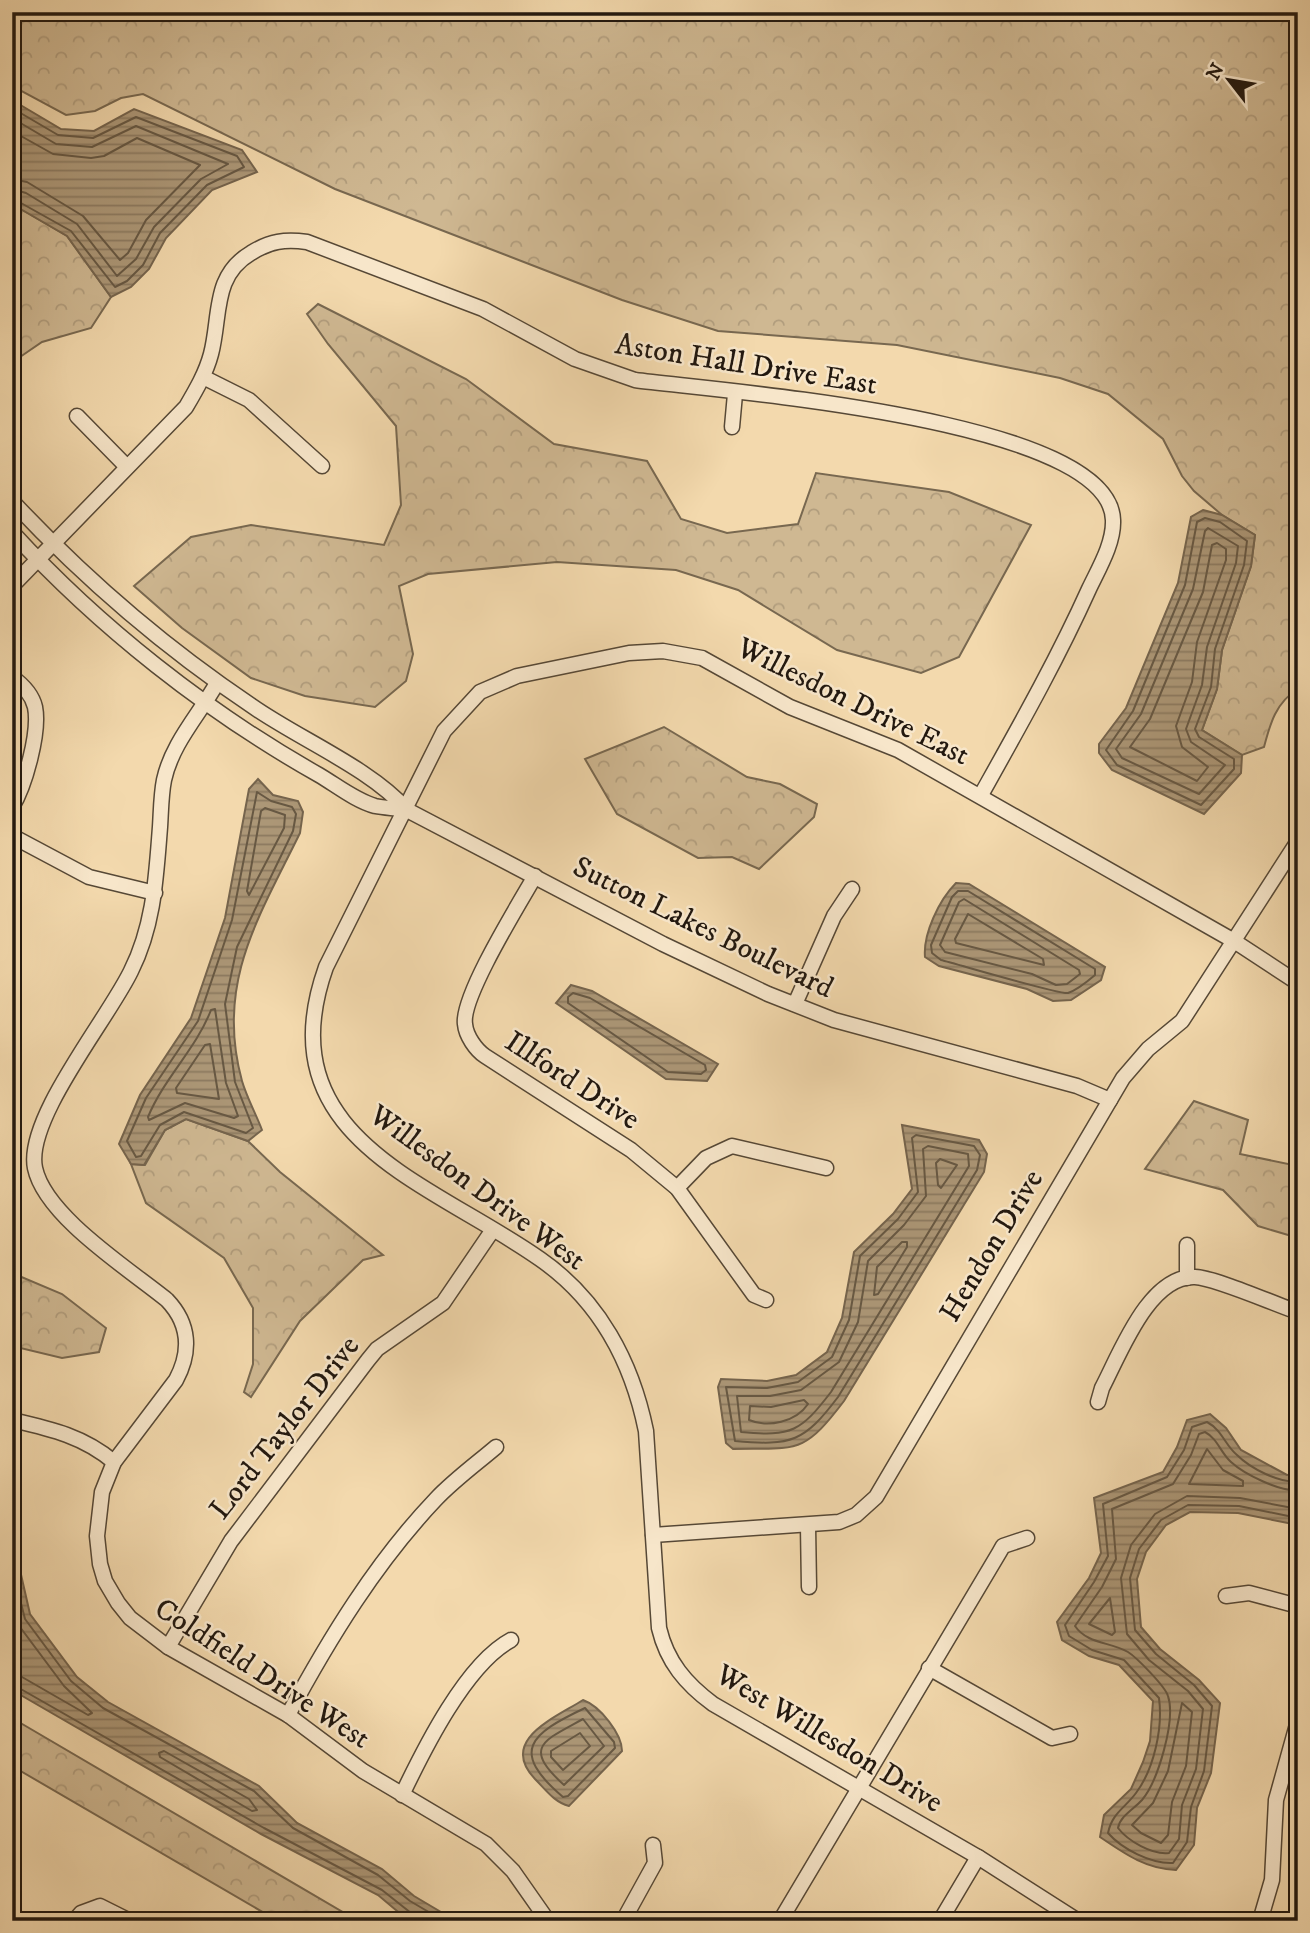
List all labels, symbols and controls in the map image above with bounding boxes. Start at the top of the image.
north arrow [1194,46,1264,116]
text: N [1202,59,1230,85]
street label: Aston Hall Drive East [612,326,880,404]
street label: Willesdon Drive East [730,629,975,774]
street label: Sutton Lakes Boulevard [567,849,839,1007]
street label: Illford Drive [498,1024,646,1138]
street label: Willesdon Drive West [361,1096,592,1279]
street label: Hendon Drive [932,1163,1052,1329]
street label: Lord Taylor Drive [202,1329,368,1527]
street label: Coldfield Drive West [147,1591,377,1757]
street label: West Willesdon Drive [708,1656,949,1821]

